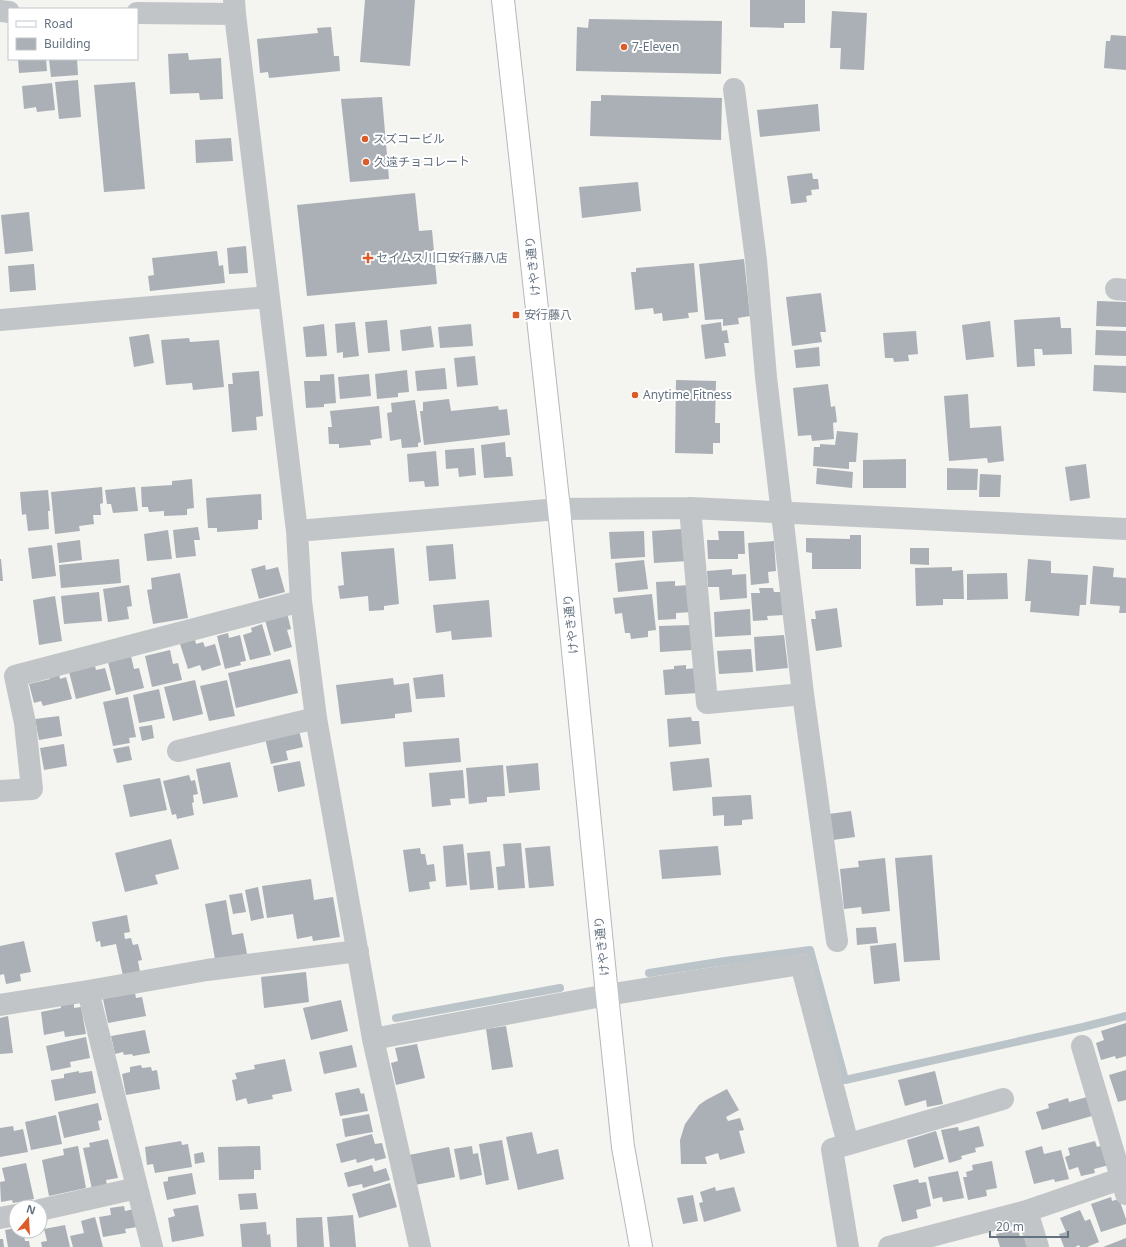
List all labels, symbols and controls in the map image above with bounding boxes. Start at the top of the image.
legend [8,8,138,60]
text: Road [44,15,73,32]
text: Building [44,35,91,52]
place label: 7-Eleven [632,38,679,55]
marker: 7-Eleven [619,42,629,52]
place label: スズコービル [373,130,445,147]
marker: スズコービル [360,134,370,144]
place label: 久遠チョコレート [374,153,470,170]
marker: 久遠チョコレート [361,157,371,167]
street label: けやき通り [521,235,544,297]
place label: セイムス川口安行藤八店 [376,249,508,266]
marker: セイムス川口安行藤八店 [363,253,373,263]
place label: 安行藤八 [524,306,572,323]
marker: 安行藤八 [511,310,521,320]
place label: Anytime Fitness [643,386,732,403]
marker: Anytime Fitness [630,390,640,400]
street label: けやき通り [559,593,582,655]
street label: けやき通り [590,915,613,977]
north arrow [8,1199,48,1239]
text: N [25,1200,38,1218]
scale bar [990,1213,1068,1239]
text: 20 m [996,1218,1024,1235]

